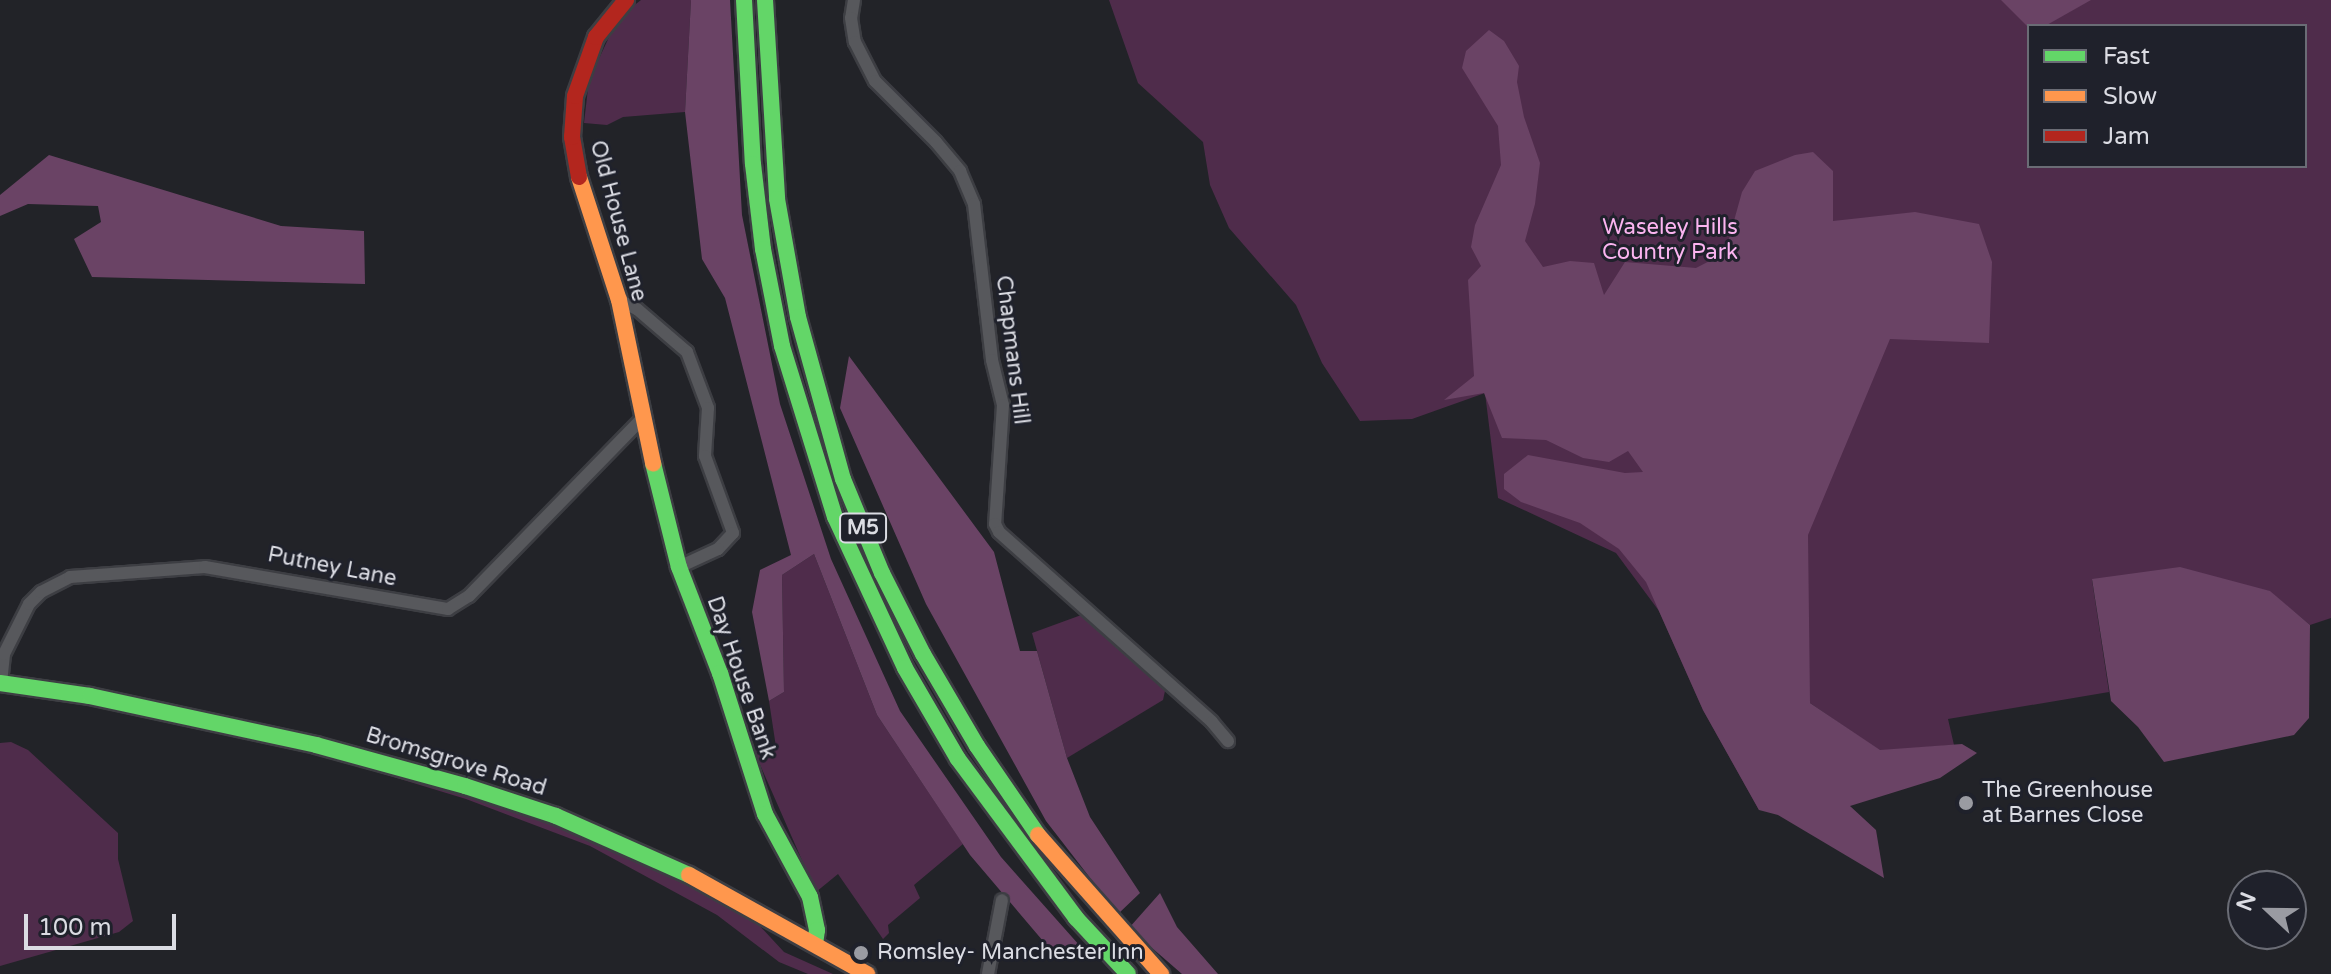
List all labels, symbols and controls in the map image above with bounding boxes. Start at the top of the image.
legend [2027,24,2307,168]
text: Fast [2103,42,2150,71]
text: Slow [2103,82,2157,111]
text: Jam [2103,122,2150,151]
street label: Old House Lane [584,138,652,304]
park label: Waseley Hills Country Park [1602,214,1738,266]
street label: Chapmans Hill [990,274,1034,426]
road number: M5 [839,512,887,544]
street label: Putney Lane [265,542,399,592]
street label: Day House Bank [701,593,781,763]
street label: Bromsgrove Road [362,722,550,802]
place label: The Greenhouse at Barnes Close [1982,777,2153,828]
marker: The Greenhouse at Barnes Close [1957,794,1975,812]
north arrow [2227,870,2307,950]
text: N [2231,889,2262,915]
scale bar [28,898,180,948]
text: 100 m [38,913,112,942]
place label: Romsley- Manchester Inn [877,940,1144,966]
marker: Romsley- Manchester Inn [852,944,870,962]

